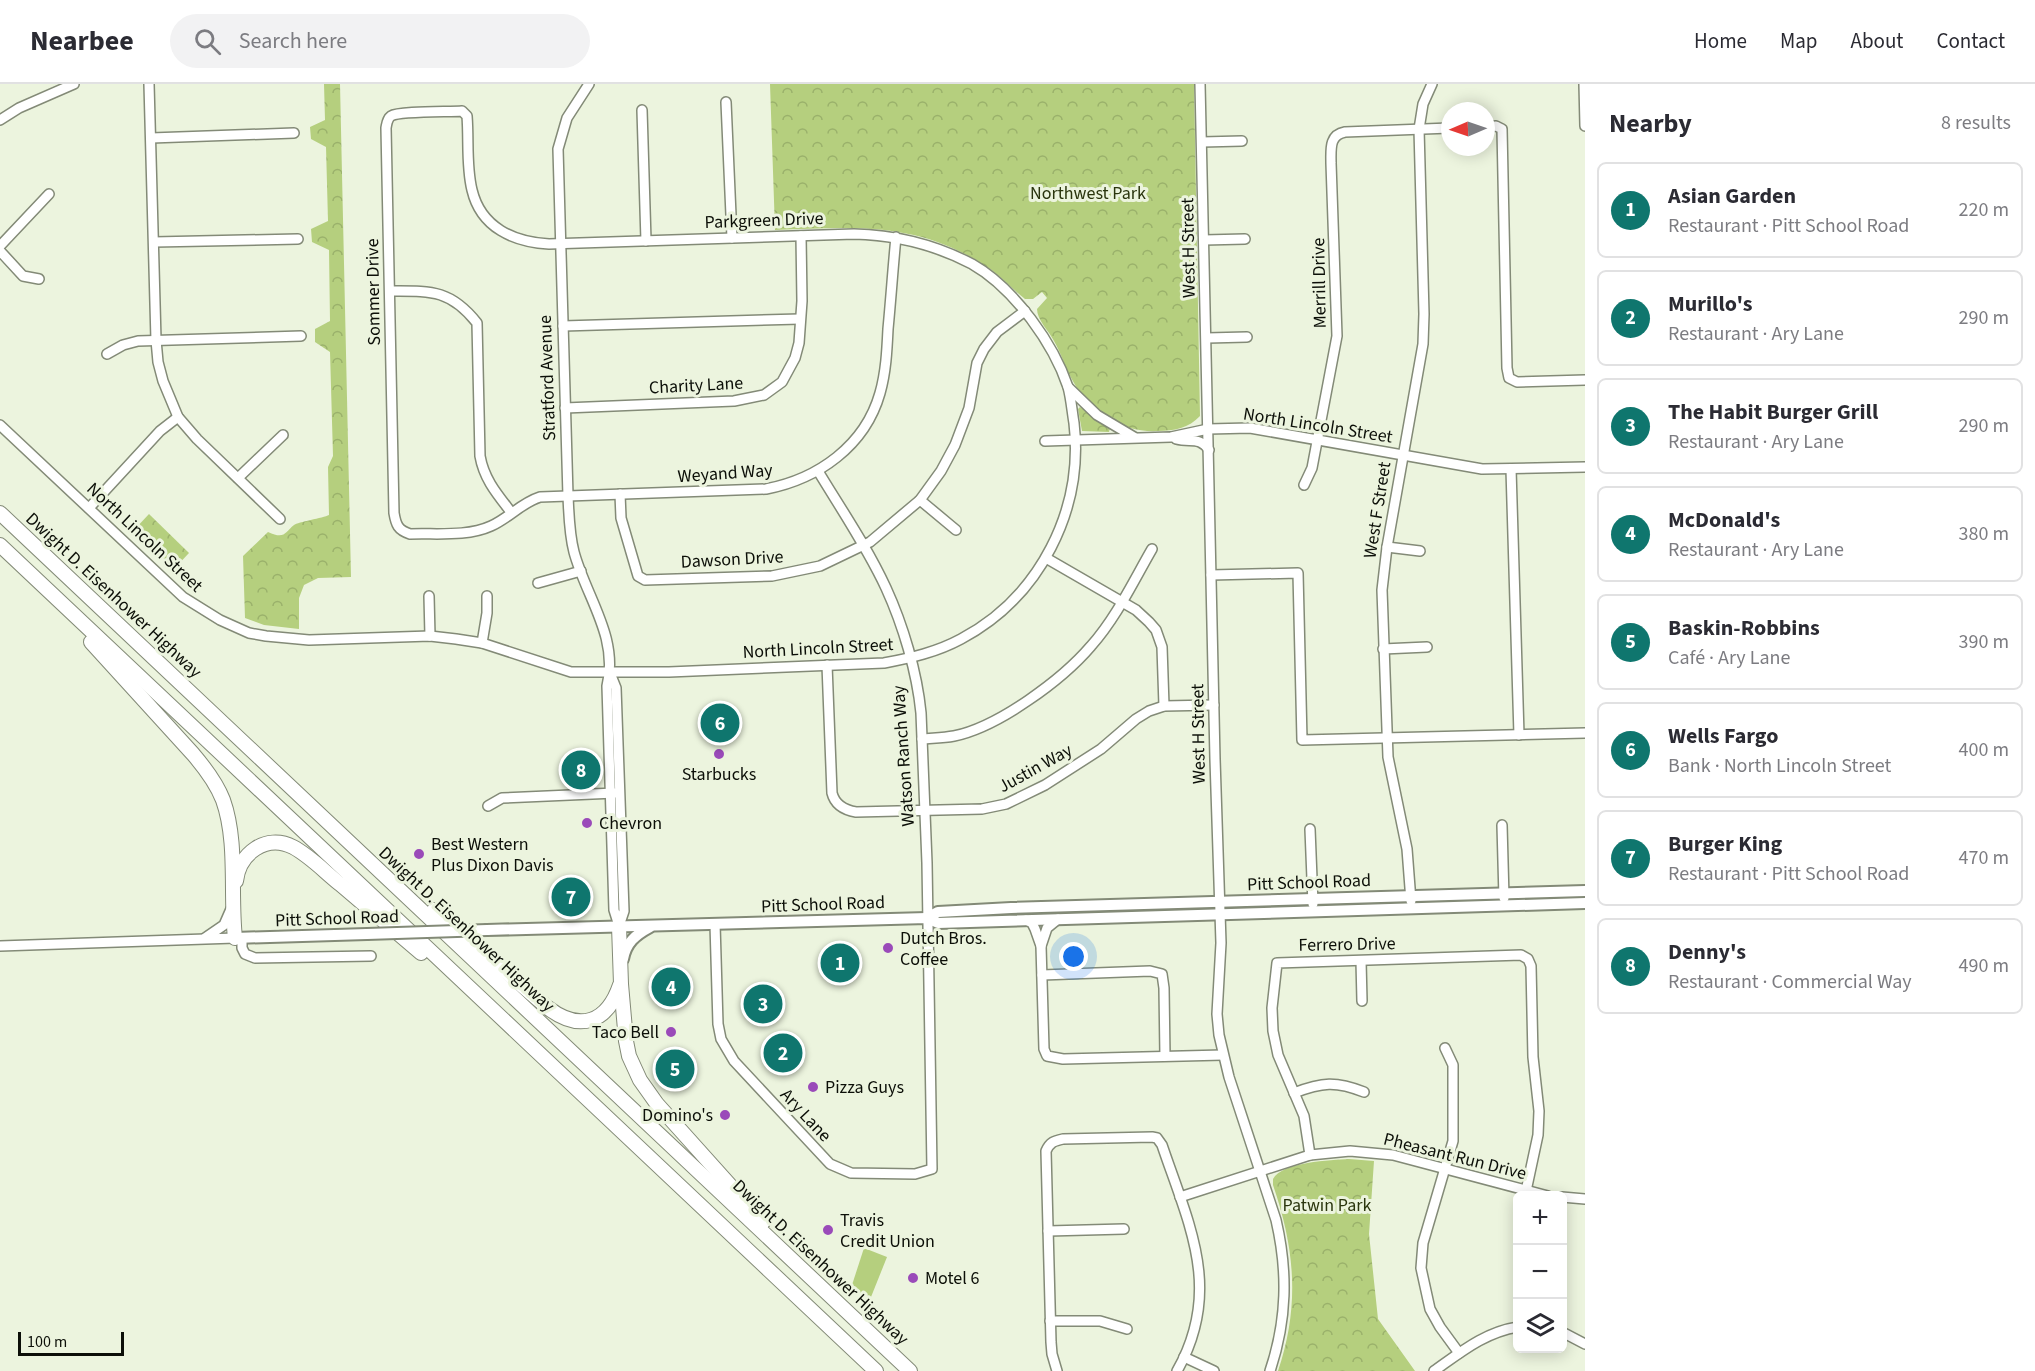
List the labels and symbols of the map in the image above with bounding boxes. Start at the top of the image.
north arrow [1441,102,1495,156]
park label: Northwest Park [1030,181,1146,206]
street label: West H Street [1175,198,1202,298]
street label: Parkgreen Drive [704,206,824,235]
street label: Merrill Drive [1306,237,1333,329]
street label: Sommer Drive [360,238,387,346]
street label: Stratford Avenue [533,315,562,441]
street label: Charity Lane [648,371,744,400]
street label: North Lincoln Street [1241,401,1394,450]
street label: Weyand Way [677,458,774,489]
street label: West F Street [1358,460,1397,560]
street label: North Lincoln Street [81,477,208,598]
street label: Dwight D. Eisenhower Highway [20,507,208,684]
street label: Dawson Drive [680,544,784,575]
street label: North Lincoln Street [742,632,894,665]
street label: Watson Ranch Way [886,684,921,827]
street label: West H Street [1185,684,1212,784]
pin: 6 [700,700,740,746]
street label: Justin Way [994,738,1077,799]
marker: Starbucks [712,747,726,761]
pin: 8 [562,748,600,792]
place label: Starbucks [682,762,756,787]
place label: Chevron [599,811,662,836]
marker: Chevron [580,816,594,830]
place label: Best Western Plus Dixon Davis [431,832,554,878]
street label: Dwight D. Eisenhower Highway [373,841,561,1018]
marker: Best Western Plus Dixon Davis [412,847,426,861]
street label: Pitt School Road [1247,868,1371,897]
pin: 7 [552,874,590,920]
street label: Pitt School Road [761,890,885,919]
street label: Pitt School Road [275,904,399,933]
place label: Dutch Bros. Coffee [900,926,987,972]
street label: Ferrero Drive [1298,931,1396,958]
pin: 1 [820,940,860,986]
marker: Dutch Bros. Coffee [881,941,895,955]
your location [1059,942,1088,971]
pin: 4 [652,964,690,1010]
pin: 3 [744,982,783,1026]
place label: Taco Bell [592,1020,659,1045]
marker: Taco Bell [664,1025,678,1039]
pin: 2 [764,1030,802,1076]
pin: 5 [656,1046,694,1092]
place label: Pizza Guys [825,1075,904,1100]
marker: Pizza Guys [806,1080,820,1094]
street label: Ary Lane [774,1083,837,1148]
place label: Domino's [642,1103,713,1128]
marker: Domino's [718,1108,732,1122]
street label: Pheasant Run Drive [1381,1127,1529,1186]
street label: Dwight D. Eisenhower Highway [727,1174,915,1351]
park label: Patwin Park [1283,1193,1371,1218]
place label: Travis Credit Union [840,1208,935,1254]
marker: Travis Credit Union [821,1223,835,1237]
place label: Motel 6 [925,1266,979,1291]
marker: Motel 6 [906,1271,920,1285]
scale bar [18,1329,124,1356]

